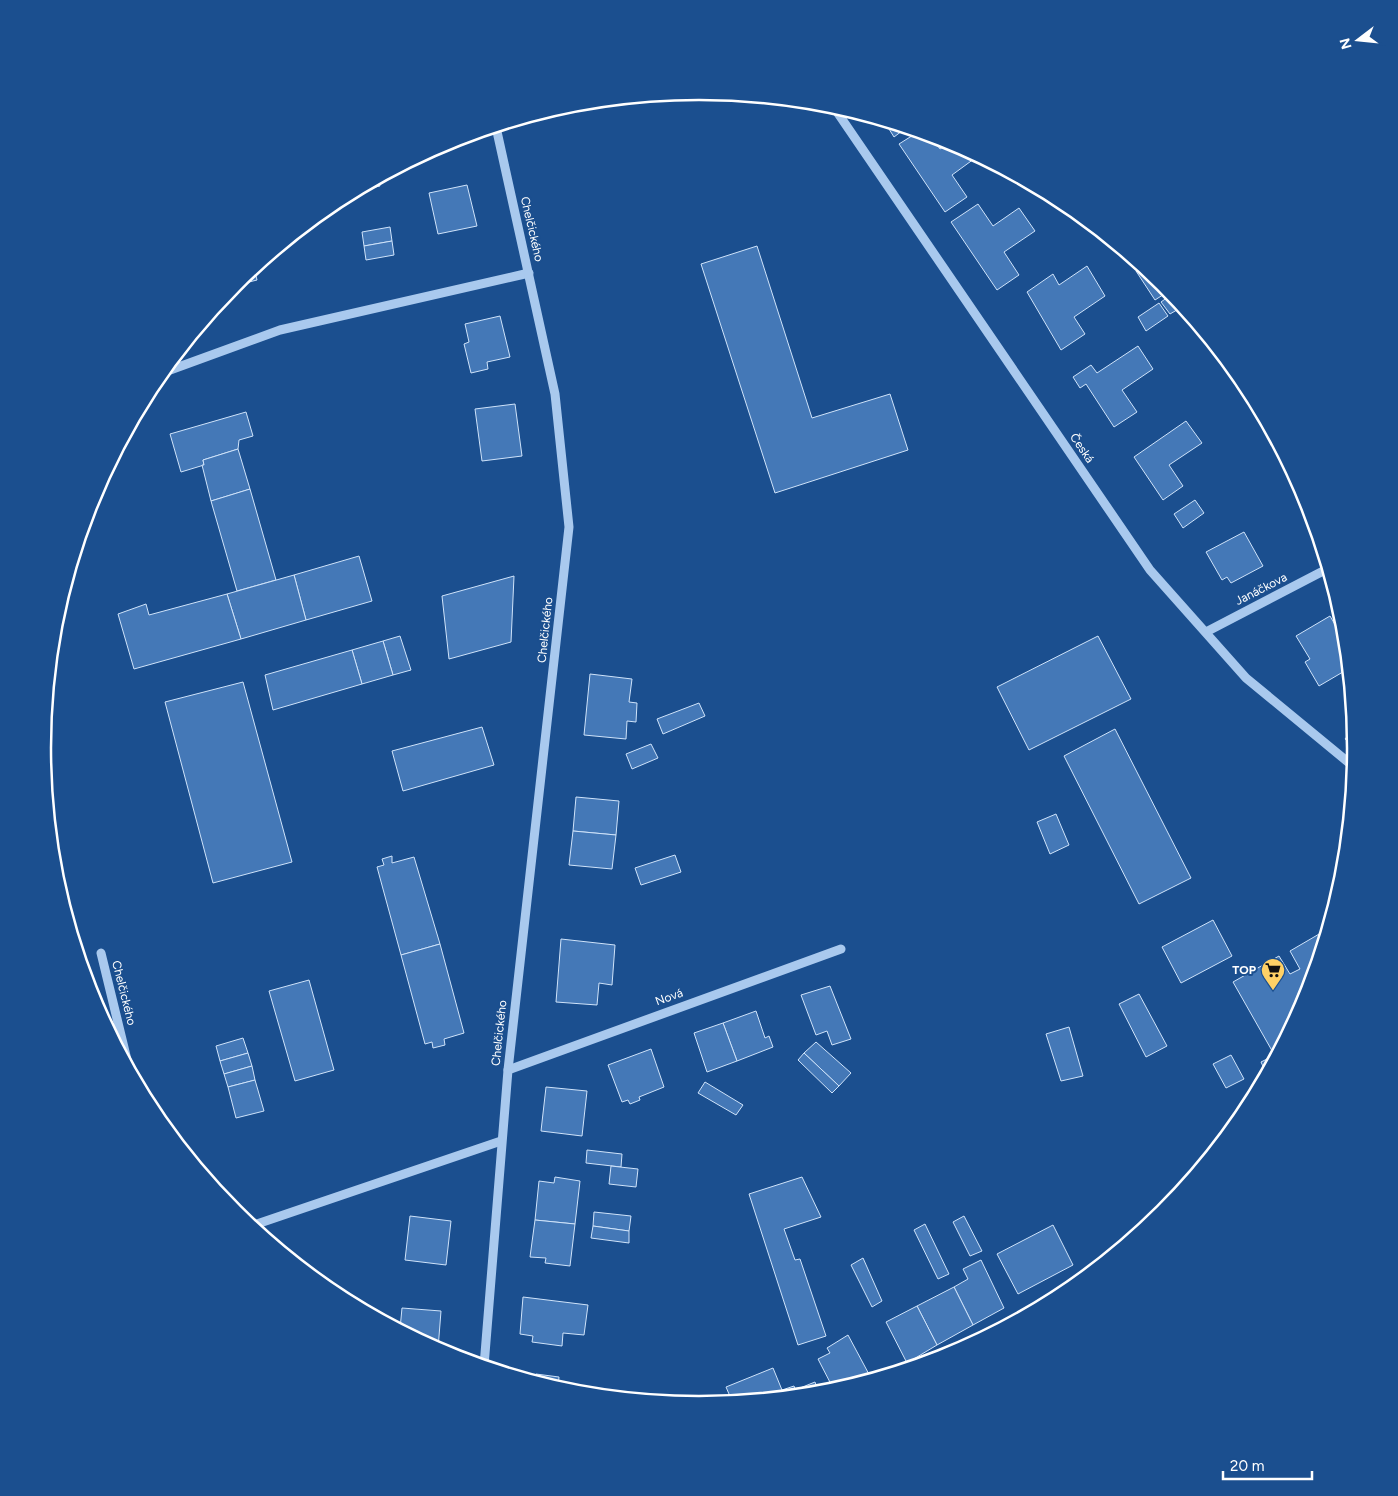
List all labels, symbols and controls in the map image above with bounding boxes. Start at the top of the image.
north arrow [1333,15,1383,65]
text: N [1336,36,1356,51]
street label: Chelčického [518,195,546,263]
street label: Česká [1067,431,1097,465]
street label: Janáčkova [1233,570,1289,608]
street label: Chelčického [535,596,555,664]
supermarket icon: TOP [1260,957,1286,991]
street label: Chelčického [109,959,139,1027]
place label: TOP [1232,963,1257,977]
street label: Nová [653,986,685,1008]
street label: Chelčického [489,999,509,1067]
scale bar [1223,1448,1312,1480]
text: 20 m [1230,1457,1264,1475]

